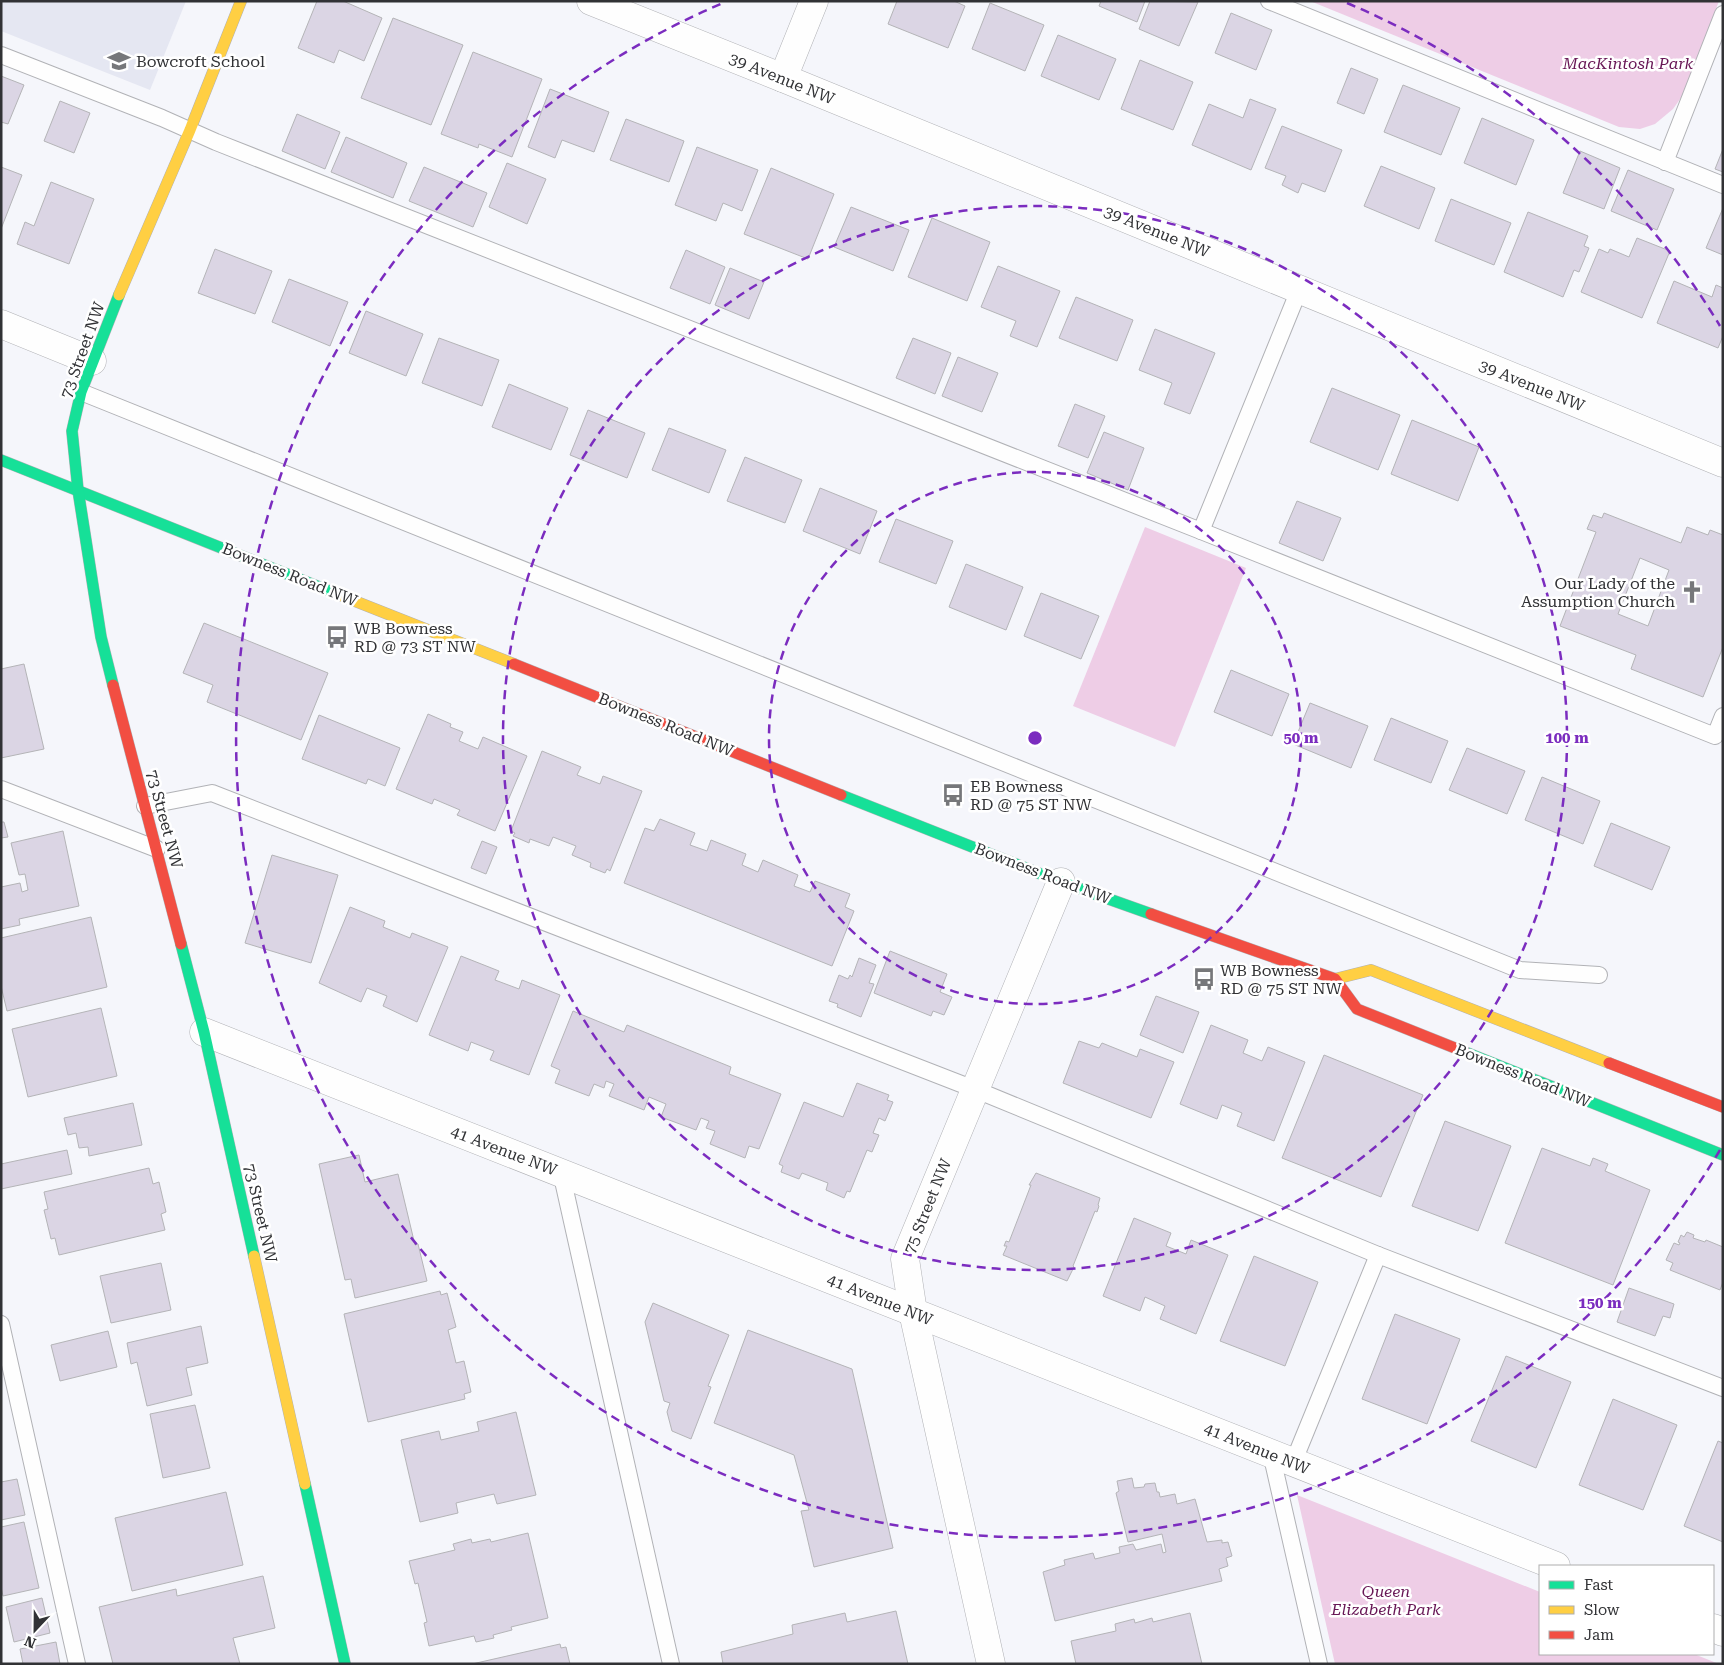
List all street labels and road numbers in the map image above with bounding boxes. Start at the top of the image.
street label: 39 Avenue NW [726,49,838,109]
street label: 39 Avenue NW [1101,202,1213,262]
street label: 73 Street NW [56,299,109,401]
street label: 39 Avenue NW [1476,356,1588,416]
street label: Bowness Road NW [219,539,361,611]
street label: Bowness Road NW [595,689,737,761]
street label: 73 Street NW [142,768,187,871]
street label: Bowness Road NW [972,839,1114,908]
street label: Bowness Road NW [1452,1040,1594,1112]
street label: 41 Avenue NW [448,1121,560,1180]
street label: 75 Street NW [900,1155,955,1257]
street label: 73 Street NW [240,1162,281,1265]
street label: 41 Avenue NW [824,1270,936,1330]
street label: 41 Avenue NW [1201,1419,1313,1479]

